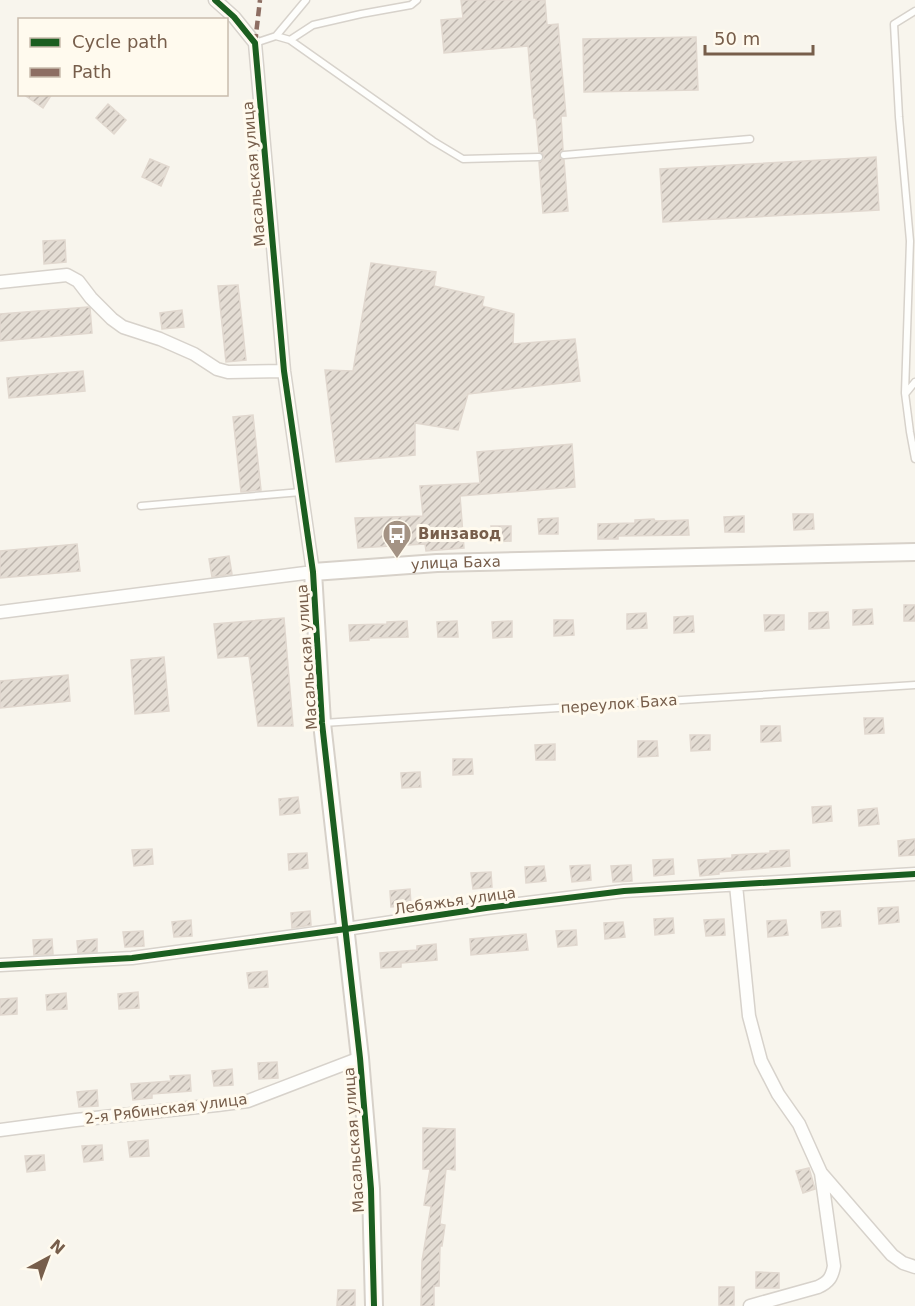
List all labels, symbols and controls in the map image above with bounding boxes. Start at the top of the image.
legend [18,18,228,96]
scale bar [705,18,813,56]
text: 50 m [714,28,760,49]
text: Cycle path [72,31,168,52]
text: Path [72,61,112,82]
street label: Масальская улица [239,101,269,247]
bus stop icon: Винзавод [381,518,413,560]
place label: Винзавод [418,525,501,543]
street label: улица Баха [410,553,501,574]
street label: Масальская улица [293,584,321,730]
street label: переулок Баха [560,691,678,717]
street label: Лебяжья улица [393,884,517,918]
street label: Масальская улица [340,1067,368,1213]
street label: 2-я Рябинская улица [84,1090,248,1128]
north arrow [18,1228,78,1288]
text: N [46,1235,69,1259]

